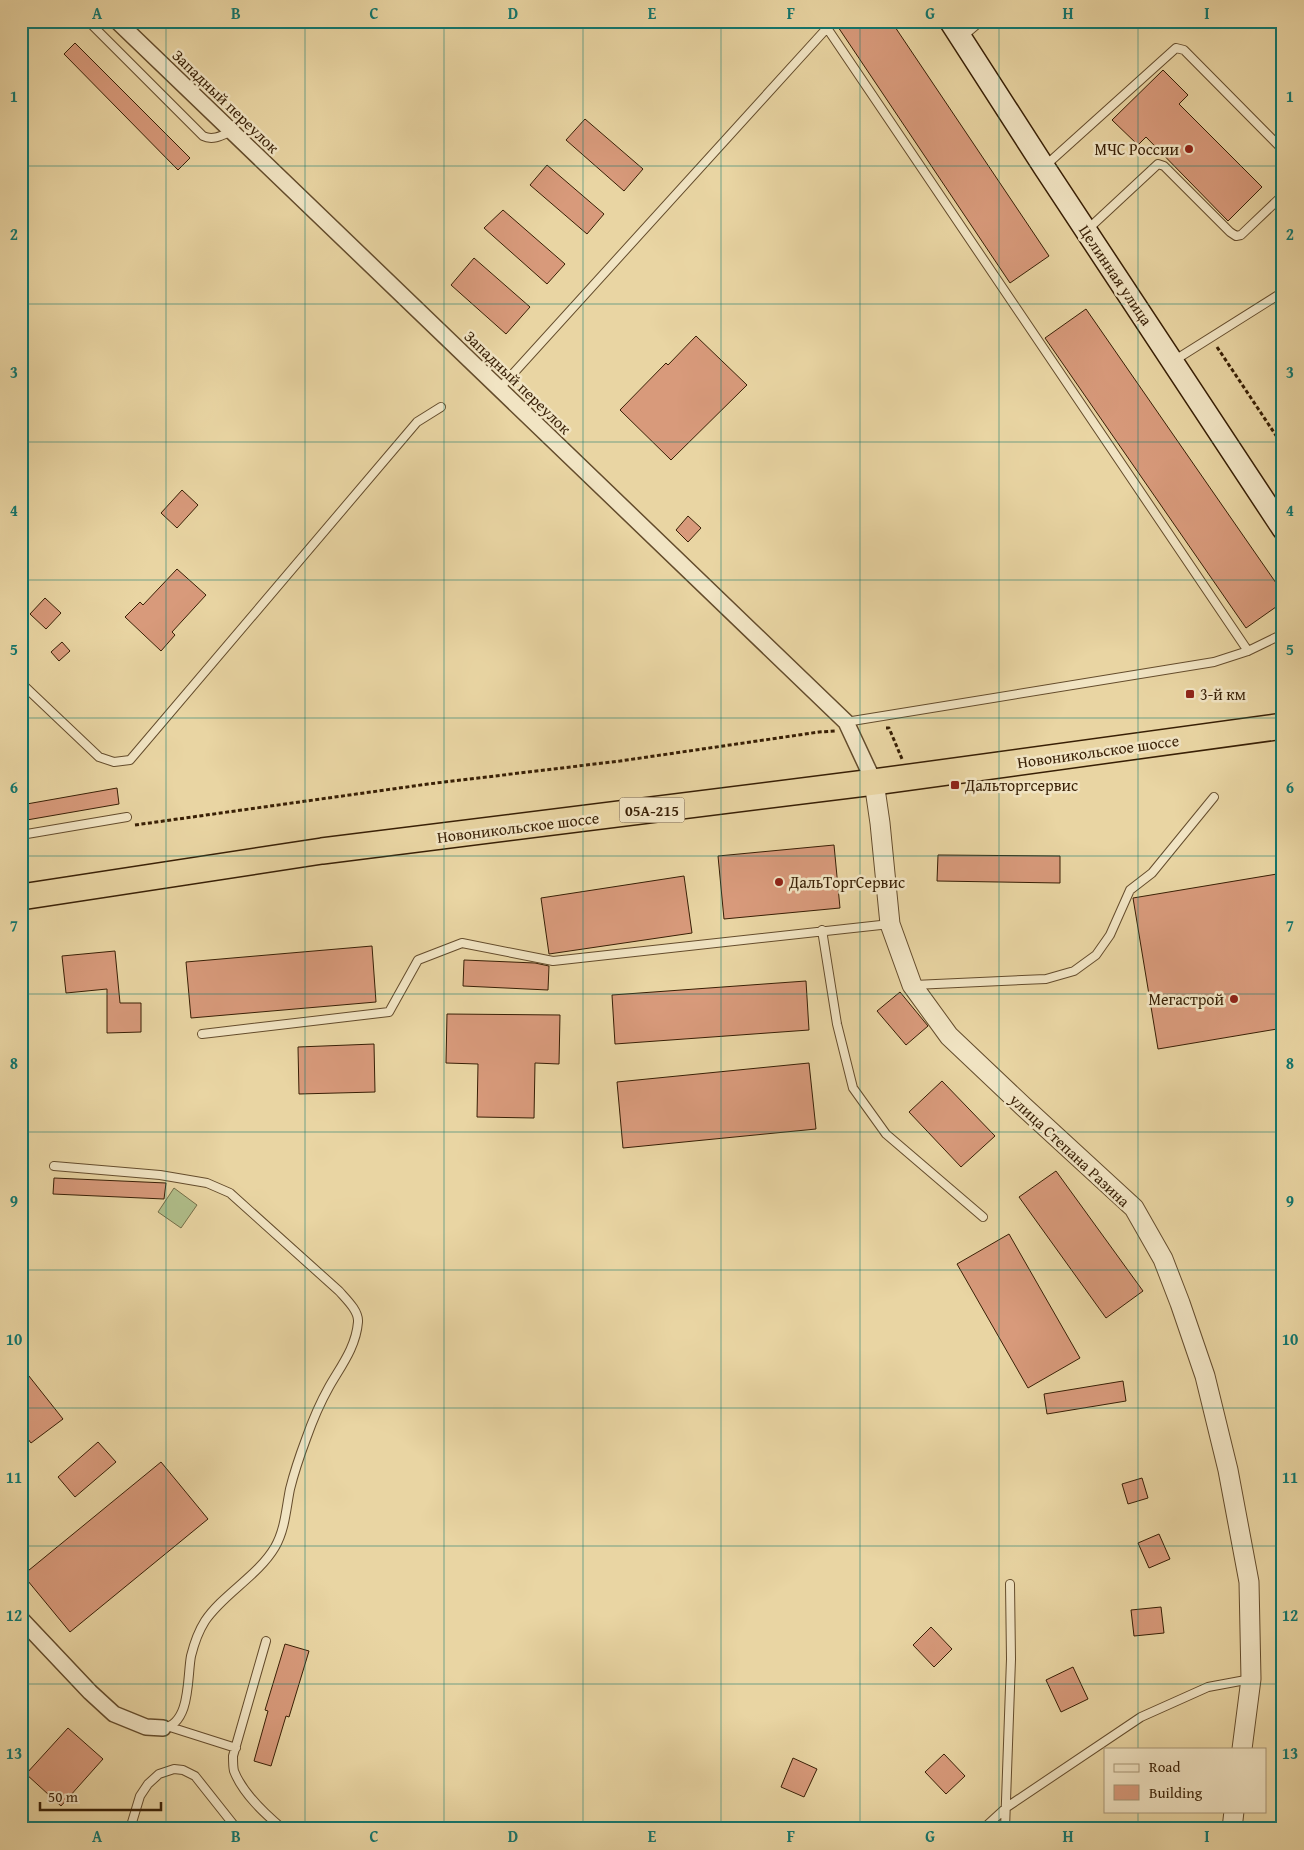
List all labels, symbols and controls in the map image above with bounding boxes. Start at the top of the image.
text: A [92,1,103,25]
text: B [231,1,241,25]
text: C [369,1,379,25]
text: D [508,1,518,25]
text: E [648,1,657,25]
text: F [787,1,795,25]
text: G [925,1,935,25]
text: H [1062,1,1074,25]
text: I [1204,1,1210,25]
street label: Западный переулок [167,43,285,159]
text: 1 [10,84,18,108]
text: 1 [1286,84,1294,108]
place label: МЧС России [1094,137,1179,161]
marker: МЧС России [1183,143,1195,155]
street label: Целинная улица [1073,220,1159,331]
text: 2 [10,222,18,246]
text: 2 [1286,222,1294,246]
street label: Западный переулок [459,324,577,440]
text: 3 [10,360,18,384]
text: 3 [1286,360,1294,384]
text: 4 [10,498,18,522]
text: 4 [1286,498,1294,522]
text: 5 [10,637,18,661]
text: 5 [1286,637,1294,661]
place label: 3-й км [1200,682,1246,706]
marker: 3-й км [1184,688,1196,700]
street label: Новоникольское шоссе [1016,728,1180,774]
place label: Дальторгсервис [964,773,1078,797]
text: 6 [10,775,18,799]
text: 6 [1286,775,1294,799]
marker: Дальторгсервис [949,779,961,791]
road number: 05А-215 [620,798,684,822]
street label: Новоникольское шоссе [436,805,600,849]
place label: ДальТоргСервис [788,870,905,894]
marker: ДальТоргСервис [773,876,785,888]
text: 7 [10,913,18,937]
text: 7 [1286,913,1294,937]
place label: Мегастрой [1148,987,1224,1011]
marker: Мегастрой [1228,993,1240,1005]
text: 8 [10,1051,18,1075]
text: 8 [1286,1051,1294,1075]
street label: улица Степана Разина [1004,1087,1136,1213]
text: 9 [10,1189,18,1213]
text: 9 [1286,1189,1294,1213]
text: 10 [6,1327,22,1351]
text: 10 [1282,1327,1298,1351]
text: 11 [6,1465,22,1489]
text: 11 [1282,1465,1298,1489]
text: 12 [6,1603,22,1627]
text: 12 [1282,1603,1298,1627]
text: 13 [6,1741,22,1765]
text: 13 [1282,1741,1298,1765]
legend [1104,1748,1266,1812]
text: Road [1149,1756,1180,1777]
scale bar [40,1780,161,1812]
text: Building [1149,1782,1203,1803]
text: 50 m [48,1786,79,1807]
text: A [92,1824,103,1848]
text: B [231,1824,241,1848]
text: C [369,1824,379,1848]
text: D [508,1824,518,1848]
text: E [648,1824,657,1848]
text: F [787,1824,795,1848]
text: G [925,1824,935,1848]
text: H [1062,1824,1074,1848]
text: I [1204,1824,1210,1848]

